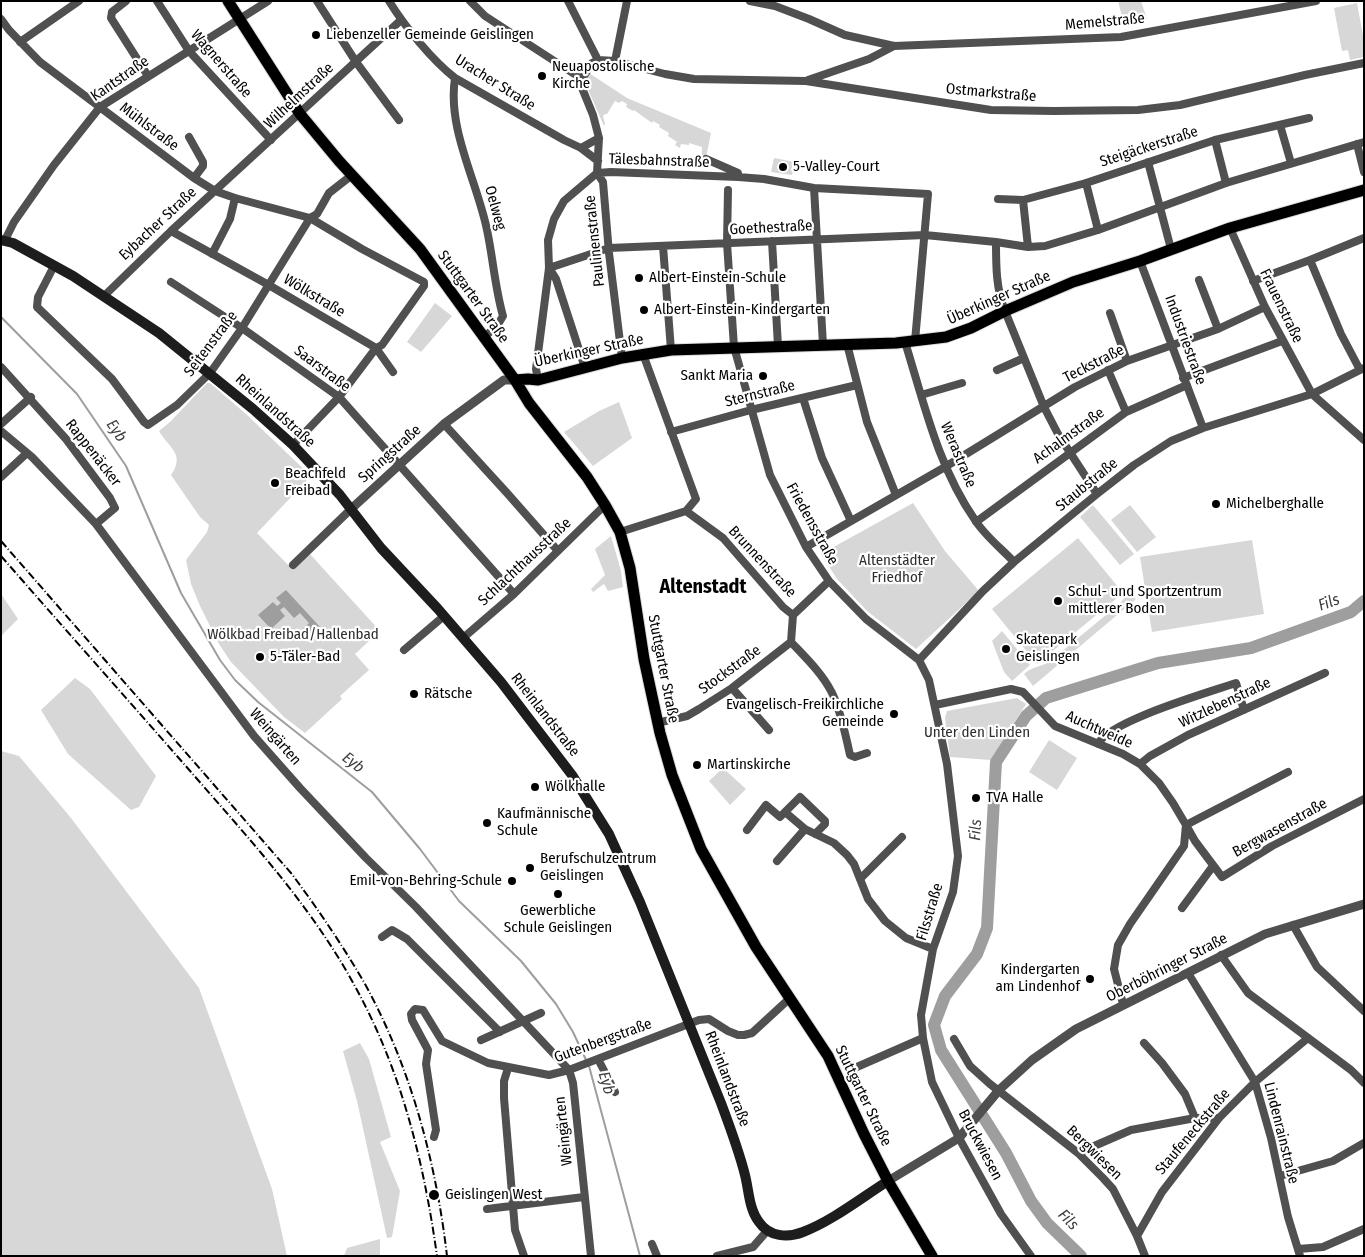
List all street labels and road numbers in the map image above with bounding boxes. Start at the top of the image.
street label: Memelstraße [1064,10,1146,34]
street label: Wagnerstraße [187,26,255,102]
street label: Uracher Straße [452,51,538,115]
street label: Kantstraße [87,52,153,106]
street label: Wilhelmstraße [260,59,338,133]
street label: Ostmarkstraße [945,80,1037,106]
street label: Mühlstraße [116,99,182,155]
street label: Steigäckerstraße [1098,123,1200,171]
street label: Tälesbahnstraße [608,150,710,172]
street label: Eybacher Straße [116,184,200,264]
street label: Oelweg [480,184,510,232]
street label: Paulinenstraße [581,194,609,288]
street label: Goethestraße [729,217,813,239]
street label: Stuttgarter Straße [433,247,513,347]
street label: Frauenstraße [1255,266,1307,346]
street label: Überkinger Straße [945,267,1053,329]
street label: Wölkstraße [280,271,348,321]
street label: Industriestraße [1160,293,1210,387]
street label: Seitenstraße [180,308,242,380]
street label: Überkinger Straße [533,331,645,371]
street label: Teckstraße [1061,341,1127,387]
street label: Saarstraße [290,342,354,396]
street label: Rheinlandstraße [231,370,319,452]
street label: Sternstraße [723,377,797,411]
street label: Achalmstraße [1030,404,1108,468]
street label: Rappenäcker [61,416,125,490]
street label: Werastraße [936,420,980,490]
street label: Springstraße [355,421,425,487]
street label: Staubstraße [1052,455,1122,515]
street label: Friedensstraße [782,480,842,568]
street label: Schlachthausstraße [475,514,575,610]
street label: Brunnenstraße [724,522,800,602]
street label: Stuttgarter Straße [644,613,682,725]
street label: Stockstraße [696,641,764,699]
street label: Rheinlandstraße [507,670,583,760]
street label: Witzlebenstraße [1176,674,1274,732]
street label: Weingärten [245,705,305,769]
street label: Auchtweide [1063,707,1135,753]
street label: Bergwasenstraße [1230,795,1330,861]
street label: Filsstraße [913,881,947,943]
street label: Oberböhringer Straße [1103,930,1231,1006]
street label: Gutenbergstraße [552,1015,654,1067]
street label: Rheinlandstraße [700,1029,754,1129]
street label: Stuttgarter Straße [831,1043,895,1149]
street label: Lindenrainstraße [1260,1080,1302,1186]
street label: Staufeneckstraße [1152,1085,1234,1179]
street label: Weingärten [551,1095,577,1167]
street label: Bruckwiesen [954,1107,1006,1183]
street label: Bergwiesen [1062,1122,1126,1184]

